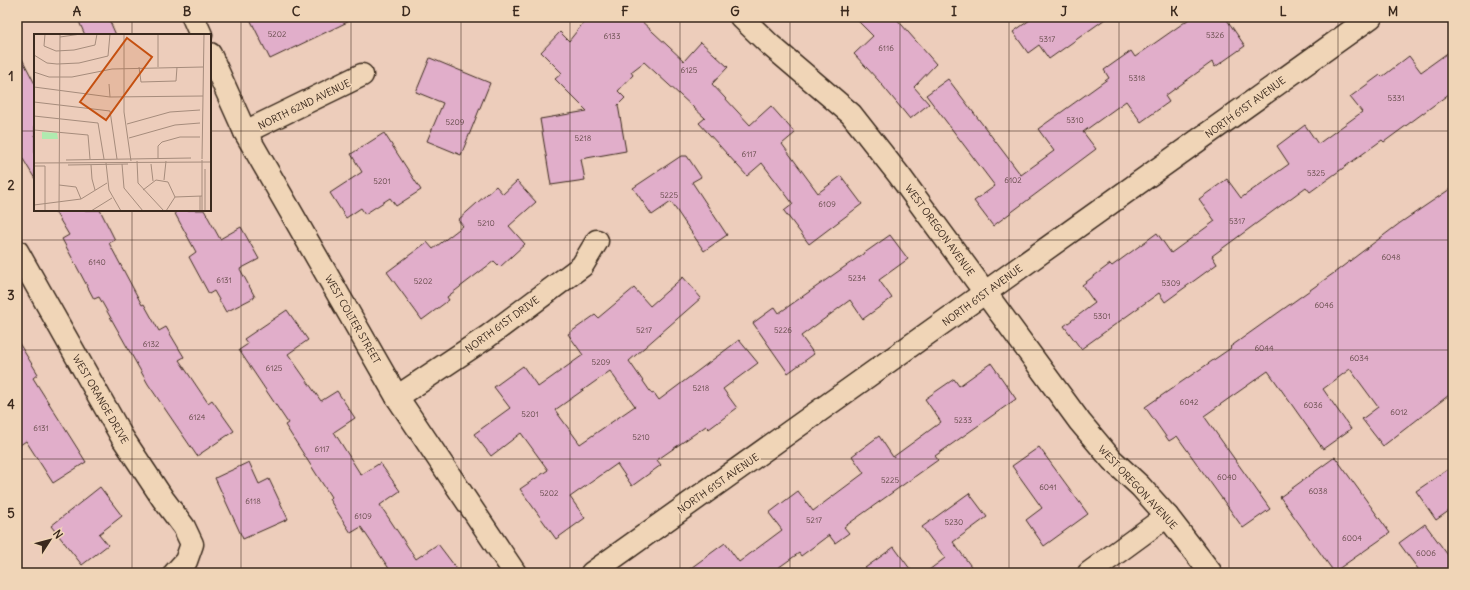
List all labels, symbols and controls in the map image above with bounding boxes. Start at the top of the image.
text: A [73,3,82,20]
text: B [183,3,192,20]
text: C [292,3,301,20]
text: D [401,3,411,20]
text: E [512,3,520,20]
text: F [621,3,629,20]
text: G [730,3,740,20]
text: H [840,3,850,20]
text: I [951,3,957,20]
text: J [1061,3,1068,20]
text: K [1170,3,1179,20]
text: L [1279,3,1287,20]
text: M [1388,3,1398,20]
house number: 5202 [268,29,287,39]
house number: 5326 [1206,30,1224,40]
house number: 6133 [604,31,621,41]
inset map [34,34,211,211]
house number: 5317 [1039,34,1055,44]
house number: 6116 [878,43,894,53]
house number: 6125 [681,65,698,75]
text: 1 [8,68,14,85]
house number: 5318 [1129,73,1146,83]
street label: NORTH 61ST AVENUE [1202,74,1288,141]
street label: NORTH 62ND AVENUE [256,76,353,132]
house number: 5331 [1388,93,1404,103]
house number: 5310 [1066,115,1084,125]
house number: 5209 [446,117,465,127]
house number: 5218 [575,133,592,143]
house number: 6117 [742,149,757,159]
house number: 5325 [1307,168,1325,178]
house number: 6102 [1004,175,1022,185]
house number: 5201 [373,176,391,186]
text: 2 [7,177,15,194]
street label: WEST OREGON AVENUE [902,182,977,279]
house number: 5225 [660,190,678,200]
house number: 6109 [818,199,836,209]
house number: 5317 [1229,216,1245,226]
house number: 5210 [477,218,495,228]
house number: 6048 [1381,252,1401,262]
house number: 6140 [88,257,106,267]
street label: NORTH 61ST AVENUE [939,262,1025,329]
street label: WEST COLTER STREET [322,272,383,366]
house number: 5234 [848,273,866,283]
house number: 6131 [216,275,232,285]
house number: 5202 [414,276,433,286]
house number: 5309 [1161,278,1181,288]
text: 3 [7,287,15,304]
street label: NORTH 61ST DRIVE [463,293,542,356]
house number: 6046 [1314,300,1334,310]
house number: 5301 [1093,311,1111,321]
house number: 5217 [636,325,652,335]
house number: 5226 [774,325,792,335]
house number: 6132 [143,339,160,349]
house number: 6044 [1254,343,1274,353]
street label: WEST ORANGE DRIVE [70,352,131,446]
house number: 6034 [1349,353,1369,363]
house number: 5209 [592,357,611,367]
house number: 6125 [266,363,283,373]
house number: 5218 [693,383,710,393]
text: 4 [7,396,15,413]
house number: 6042 [1180,397,1199,407]
house number: 6036 [1303,400,1323,410]
house number: 6012 [1390,407,1408,417]
house number: 5201 [521,409,539,419]
house number: 6124 [189,412,206,422]
house number: 5233 [954,415,972,425]
house number: 6131 [33,423,49,433]
house number: 5210 [632,432,650,442]
street label: WEST OREGON AVENUE [1095,443,1180,532]
house number: 6117 [315,444,330,454]
street label: NORTH 61ST AVENUE [675,450,762,516]
house number: 6040 [1217,472,1237,482]
house number: 5225 [881,475,899,485]
house number: 6041 [1039,482,1057,492]
house number: 6038 [1308,486,1328,496]
house number: 5202 [540,488,559,498]
house number: 6118 [245,496,261,506]
text: 5 [7,505,15,522]
house number: 6109 [354,511,372,521]
house number: 5217 [806,515,822,525]
house number: 5230 [945,517,963,527]
north arrow [30,520,70,560]
text: N [50,527,66,541]
house number: 6004 [1342,533,1362,543]
house number: 6006 [1416,548,1436,558]

